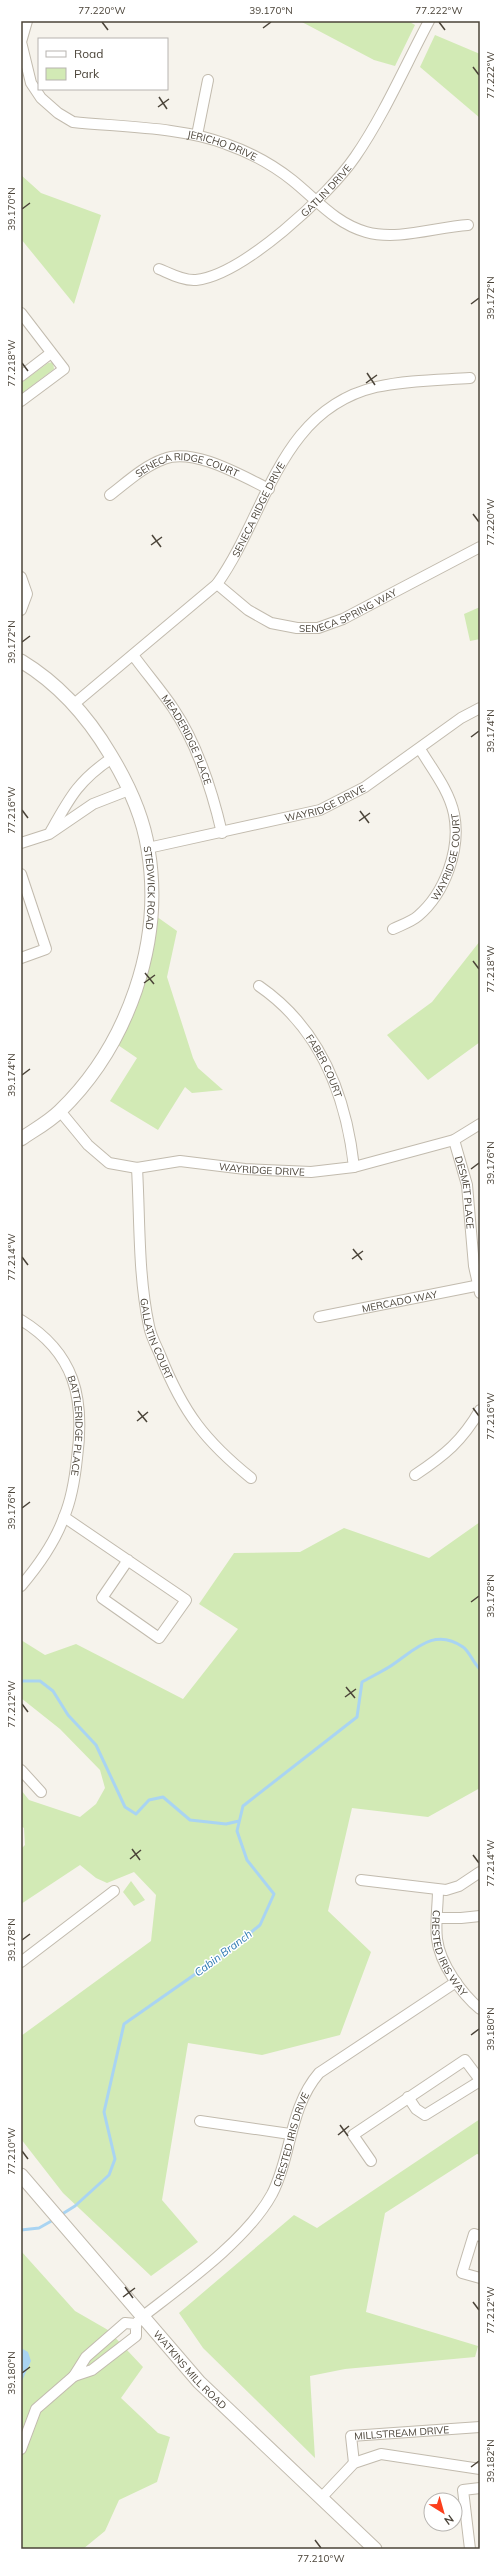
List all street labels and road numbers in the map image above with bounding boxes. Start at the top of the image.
street label: JERICHO DRIVE [186,128,259,164]
street label: GATLIN DRIVE [298,161,354,220]
street label: SENECA RIDGE DRIVE [229,460,288,559]
street label: SENECA RIDGE COURT [133,470,243,484]
street label: SENECA SPRING WAY [299,586,400,635]
street label: MEADERIDGE PLACE [159,692,214,787]
street label: WAYRIDGE DRIVE [283,782,368,825]
street label: WAYRIDGE COURT [428,812,463,903]
street label: STEDWICK ROAD [141,845,158,931]
street label: FABER COURT [303,1032,345,1099]
street label: DESMET PLACE [452,1155,477,1230]
street label: WAYRIDGE DRIVE [218,1160,305,1179]
street label: MERCADO WAY [361,1287,439,1315]
street label: GALLATIN COURT [137,1297,176,1382]
street label: BATTLERIDGE PLACE [65,1374,85,1477]
street label: CRESTED IRIS WAY [429,1910,471,2000]
street label: CRESTED IRIS DRIVE [270,2090,312,2189]
street label: WATKINS MILL ROAD [150,2328,229,2412]
street label: MILLSTREAM DRIVE [354,2423,450,2443]

